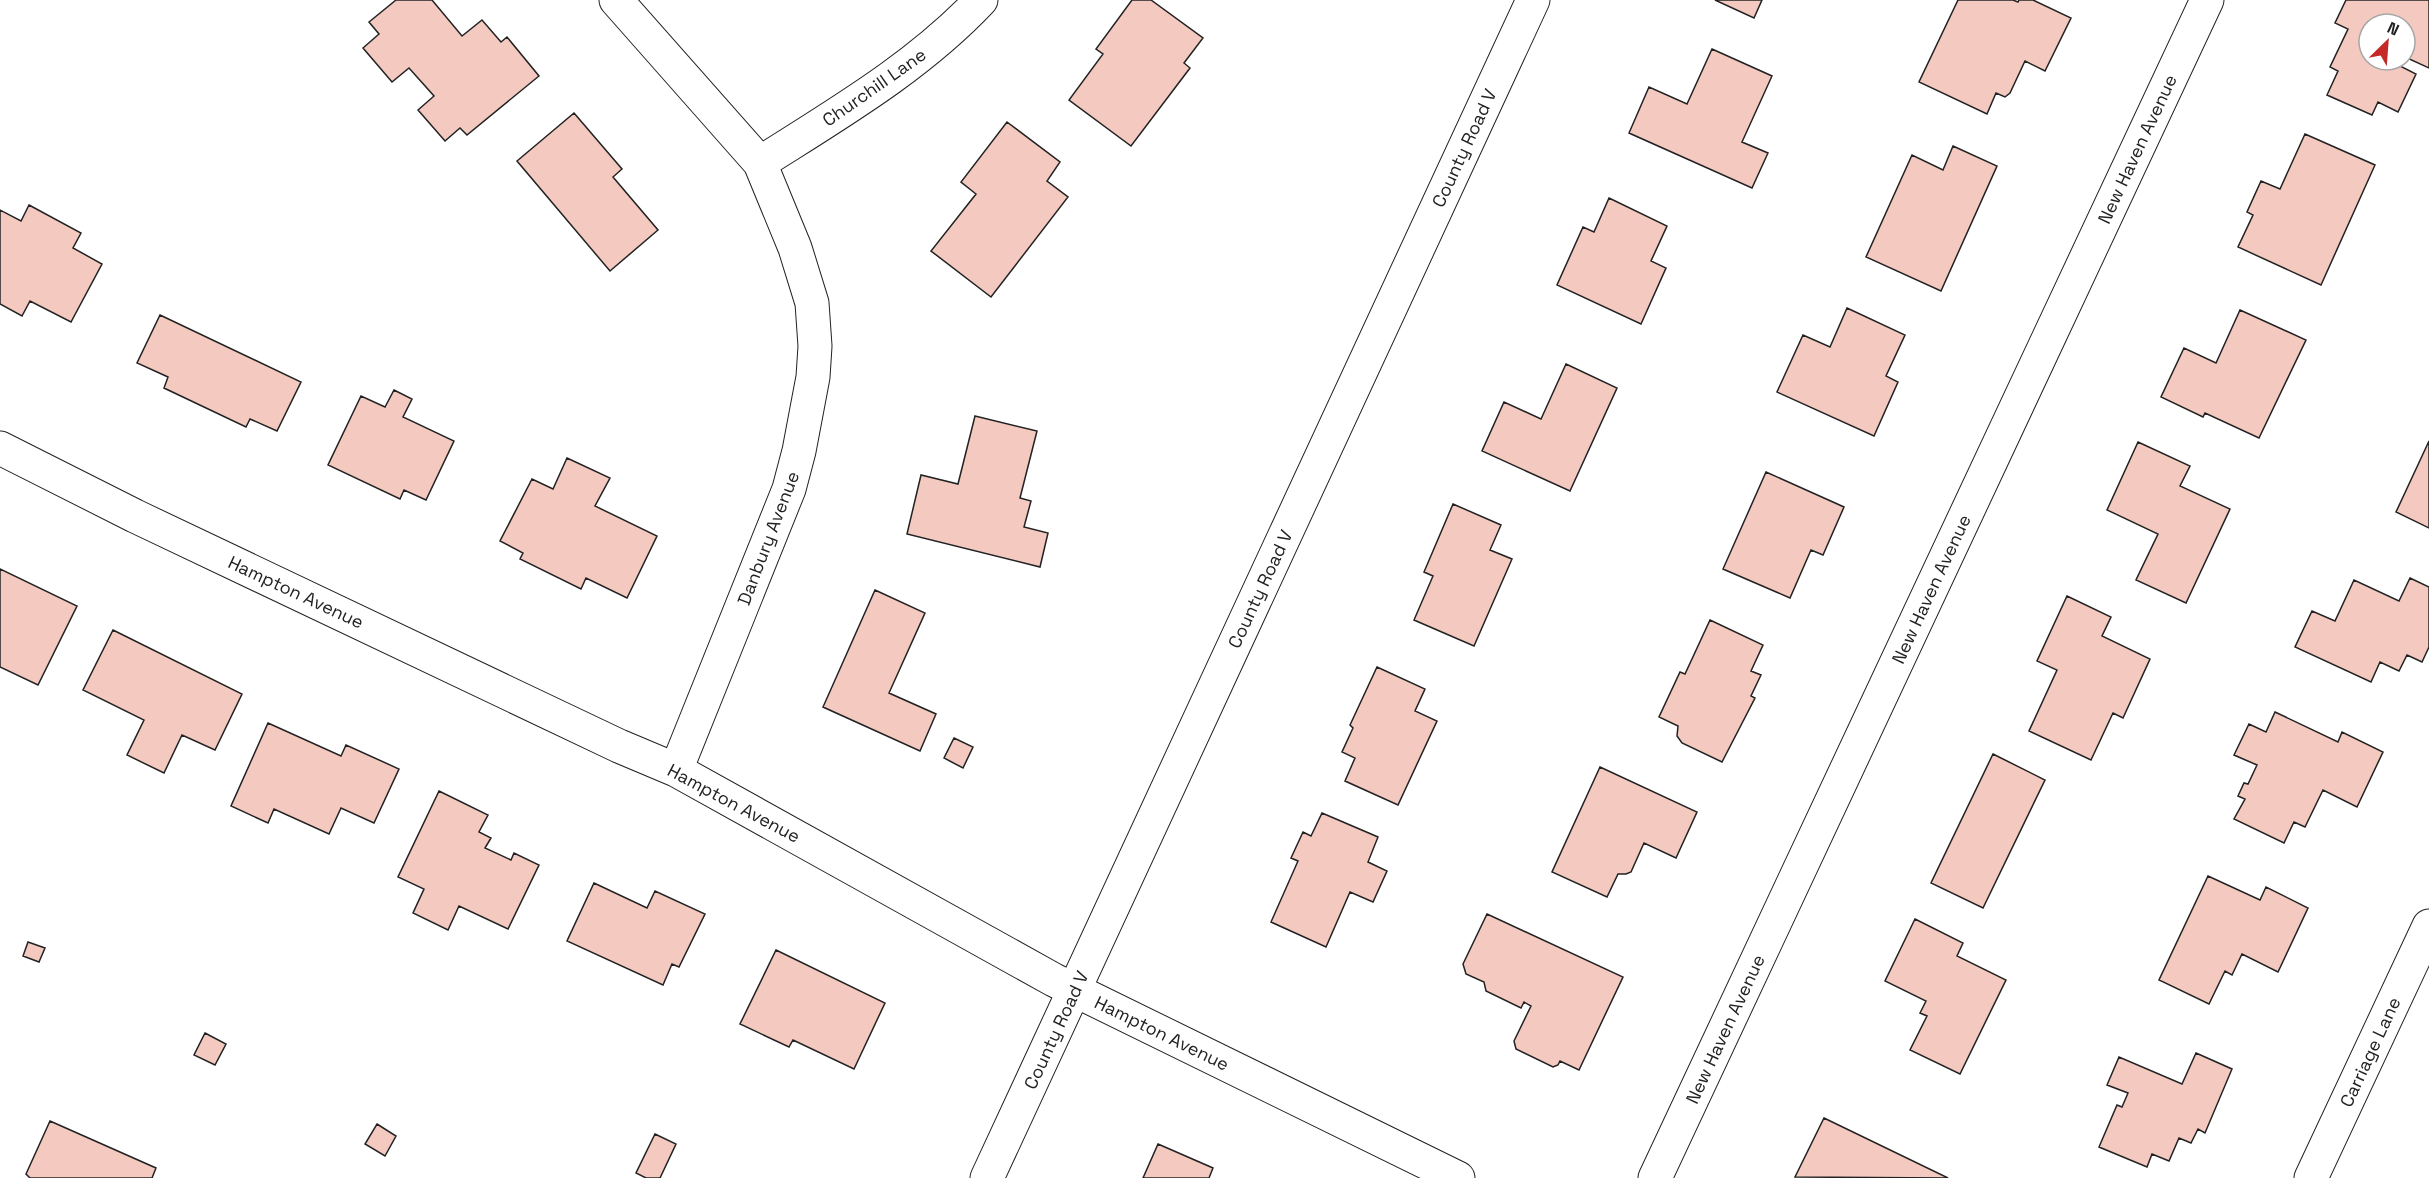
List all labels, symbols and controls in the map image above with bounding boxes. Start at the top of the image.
north arrow [2357,12,2417,72]
text: N [2384,17,2402,41]
street label: Churchill Lane [818,43,930,131]
street label: New Haven Avenue [2092,71,2182,227]
street label: County Road V [1427,85,1501,211]
street label: Danbury Avenue [732,468,804,608]
street label: New Haven Avenue [1886,511,1976,667]
street label: County Road V [1223,526,1297,652]
street label: Hampton Avenue [225,551,367,633]
street label: Hampton Avenue [664,758,804,848]
street label: New Haven Avenue [1680,951,1770,1107]
street label: County Road V [1019,967,1093,1093]
street label: Hampton Avenue [1091,990,1233,1076]
street label: Carriage Lane [2334,993,2406,1111]

